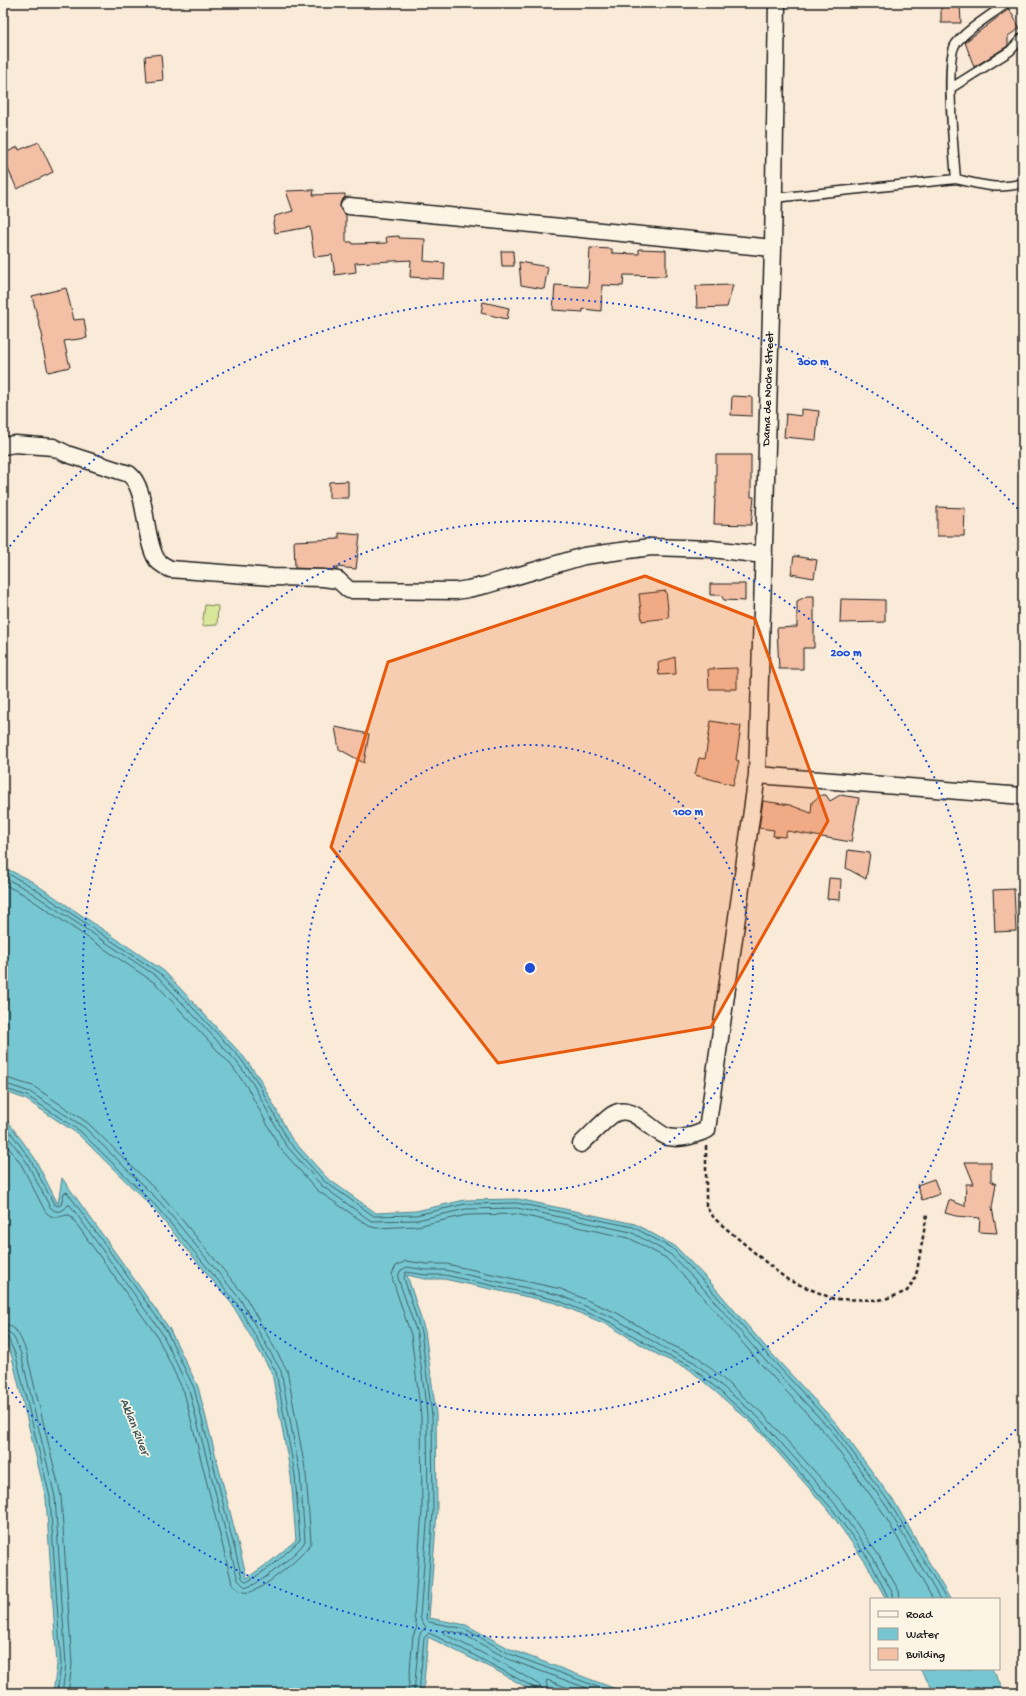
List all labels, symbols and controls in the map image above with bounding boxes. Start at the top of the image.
street label: Dama de Noche Street [760,331,778,447]
text: 300 m [796,356,829,370]
text: 200 m [831,647,862,661]
text: 100 m [672,806,703,820]
centre of rings [523,961,537,975]
water label: Aklan River [116,1397,153,1460]
legend [870,1598,1000,1670]
text: Road [906,1609,933,1623]
text: Water [906,1629,940,1643]
text: Building [905,1649,945,1663]

